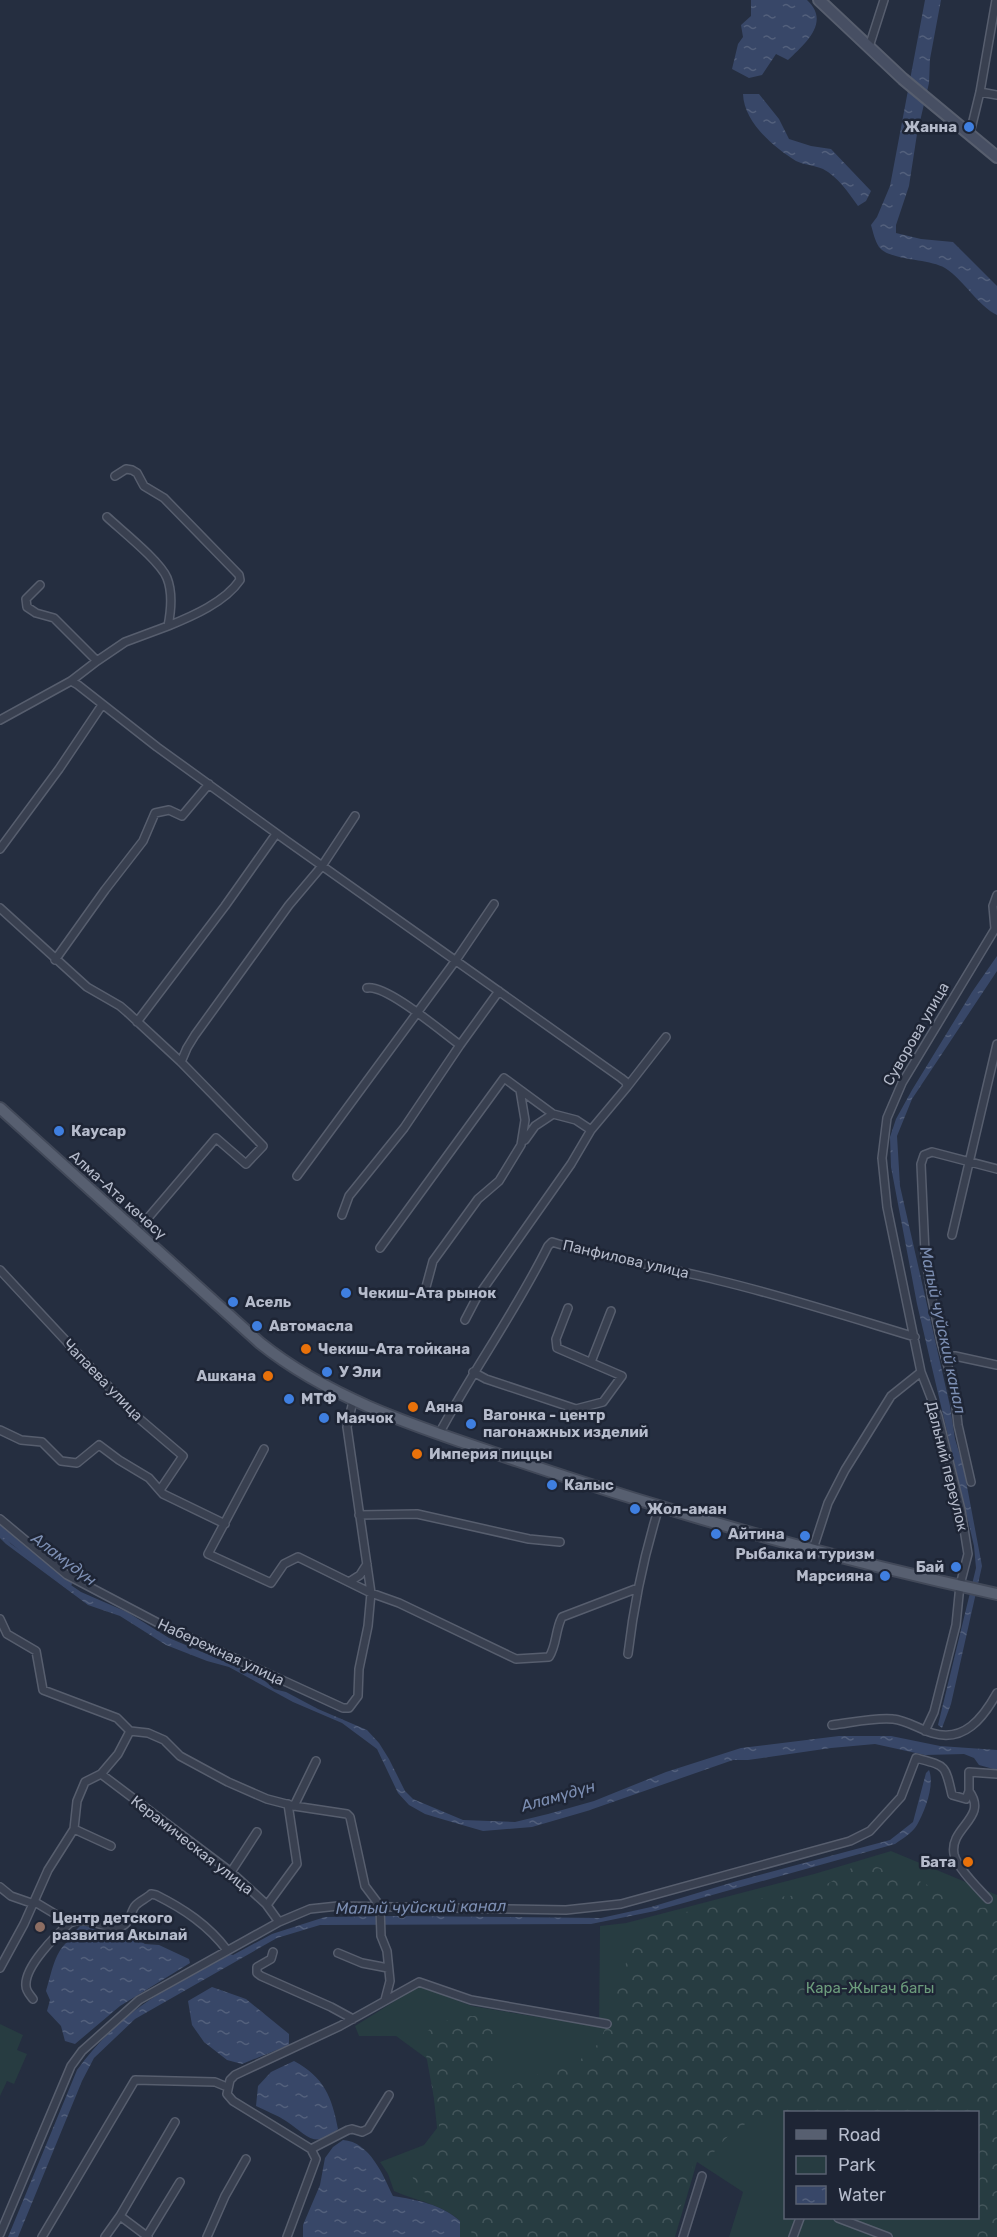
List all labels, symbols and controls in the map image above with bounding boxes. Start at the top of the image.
place label: Жанна [904,118,957,136]
marker: Жанна [962,120,976,134]
street label: Суворова улица [879,979,953,1089]
place label: Каусар [71,1122,126,1140]
marker: Каусар [52,1124,66,1138]
street label: Алма-Ата көчөсү [66,1147,170,1243]
street label: Панфилова улица [561,1236,691,1282]
water label: Малый чуйский канал [916,1245,970,1415]
place label: Чекиш-Ата рынок [358,1284,496,1302]
marker: Чекиш-Ата рынок [339,1286,353,1300]
place label: Асель [245,1293,292,1311]
marker: Асель [226,1295,240,1309]
place label: Автомасла [269,1317,353,1335]
marker: Автомасла [250,1319,264,1333]
street label: Чапаева улица [59,1335,147,1425]
place label: Чекиш-Ата тойкана [318,1340,470,1358]
marker: Чекиш-Ата тойкана [299,1342,313,1356]
place label: У Эли [339,1363,381,1381]
marker: У Эли [320,1365,334,1379]
place label: Ашкана [196,1367,256,1385]
marker: Ашкана [261,1369,275,1383]
place label: МТФ [301,1390,337,1408]
marker: МТФ [282,1392,296,1406]
place label: Аяна [425,1398,463,1416]
street label: Дальний переулок [922,1399,972,1533]
marker: Аяна [406,1400,420,1414]
place label: Вагонка - центр пагонажных изделий [483,1406,648,1441]
place label: Маячок [336,1409,394,1427]
marker: Маячок [317,1411,331,1425]
marker: Вагонка - центр пагонажных изделий [464,1417,478,1431]
place label: Империя пиццы [429,1445,552,1463]
marker: Империя пиццы [410,1447,424,1461]
place label: Калыс [564,1476,614,1494]
marker: Калыс [545,1478,559,1492]
place label: Жол-аман [647,1500,727,1518]
marker: Жол-аман [628,1502,642,1516]
place label: Айтина [728,1525,785,1543]
marker: Айтина [709,1527,723,1541]
water label: Аламүдүн [27,1528,100,1590]
marker: Рыбалка и туризм [798,1529,812,1543]
place label: Рыбалка и туризм [735,1545,875,1563]
place label: Бай [916,1558,944,1576]
marker: Бай [949,1560,963,1574]
place label: Марсияна [796,1567,873,1585]
marker: Марсияна [878,1569,892,1583]
street label: Набережная улица [155,1615,287,1689]
water label: Аламүдүн [518,1776,597,1816]
street label: Керамическая улица [127,1792,257,1898]
place label: Бата [920,1853,956,1871]
marker: Бата [961,1855,975,1869]
water label: Малый чуйский канал [336,1896,506,1918]
place label: Центр детского развития Акылай [52,1909,187,1944]
marker: Центр детского развития Акылай [33,1920,47,1934]
park label: Кара-Жыгач багы [806,1979,934,1997]
legend [784,2111,979,2219]
text: Road [838,2124,881,2146]
text: Park [838,2154,876,2176]
text: Water [838,2184,886,2206]

